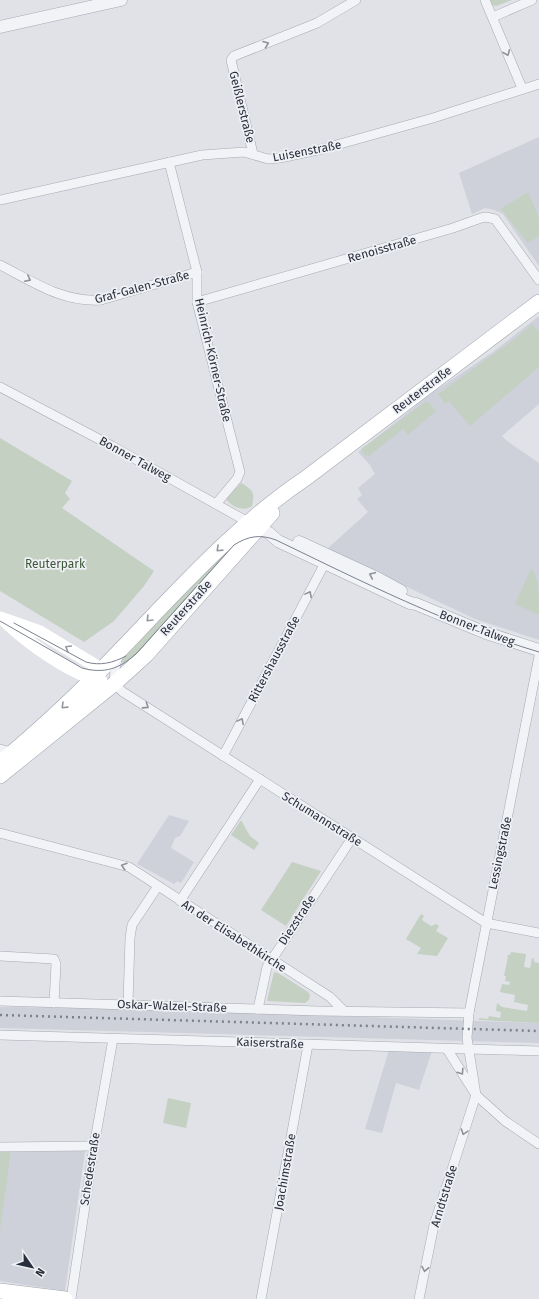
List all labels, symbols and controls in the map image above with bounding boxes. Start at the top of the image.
one-way arrow [263,40,270,48]
one-way arrow [503,49,511,56]
street label: Geißlerstraße [226,70,258,144]
street label: Luisenstraße [271,137,343,165]
street label: Renoisstraße [346,233,418,265]
street label: Graf-Galen-Straße [93,268,191,306]
one-way arrow [24,274,31,282]
street label: Heinrich-Körner-Straße [192,297,234,423]
street label: Reuterstraße [390,363,454,417]
street label: Bonner Talweg [97,434,174,485]
one-way arrow [216,544,224,552]
park label: Reuterpark [25,557,86,571]
one-way arrow [369,572,376,580]
street label: Reuterstraße [157,577,215,639]
one-way arrow [304,591,312,598]
street label: Bonner Talweg [437,607,517,649]
street label: Rittershausstraße [245,613,303,705]
one-way arrow [146,614,154,622]
one-way arrow [65,646,72,653]
one-way arrow [61,701,69,708]
one-way arrow [141,701,148,708]
one-way arrow [236,718,244,725]
street label: Schumannstraße [279,789,365,849]
street label: Lessingstraße [485,815,515,891]
one-way arrow [121,862,128,871]
street label: Diezstraße [276,892,318,948]
street label: An der Elisabethkirche [179,897,289,975]
street label: Oskar-Walzel-Straße [117,997,227,1015]
street label: Kaiserstraße [236,1035,304,1051]
one-way arrow [457,1068,464,1075]
one-way arrow [460,1128,469,1135]
street label: Schedestraße [77,1131,103,1207]
street label: Joachimstraße [271,1132,299,1212]
street label: Arndtstraße [428,1163,460,1229]
north arrow [12,1247,52,1287]
text: N [32,1266,47,1279]
one-way arrow [421,1266,430,1273]

